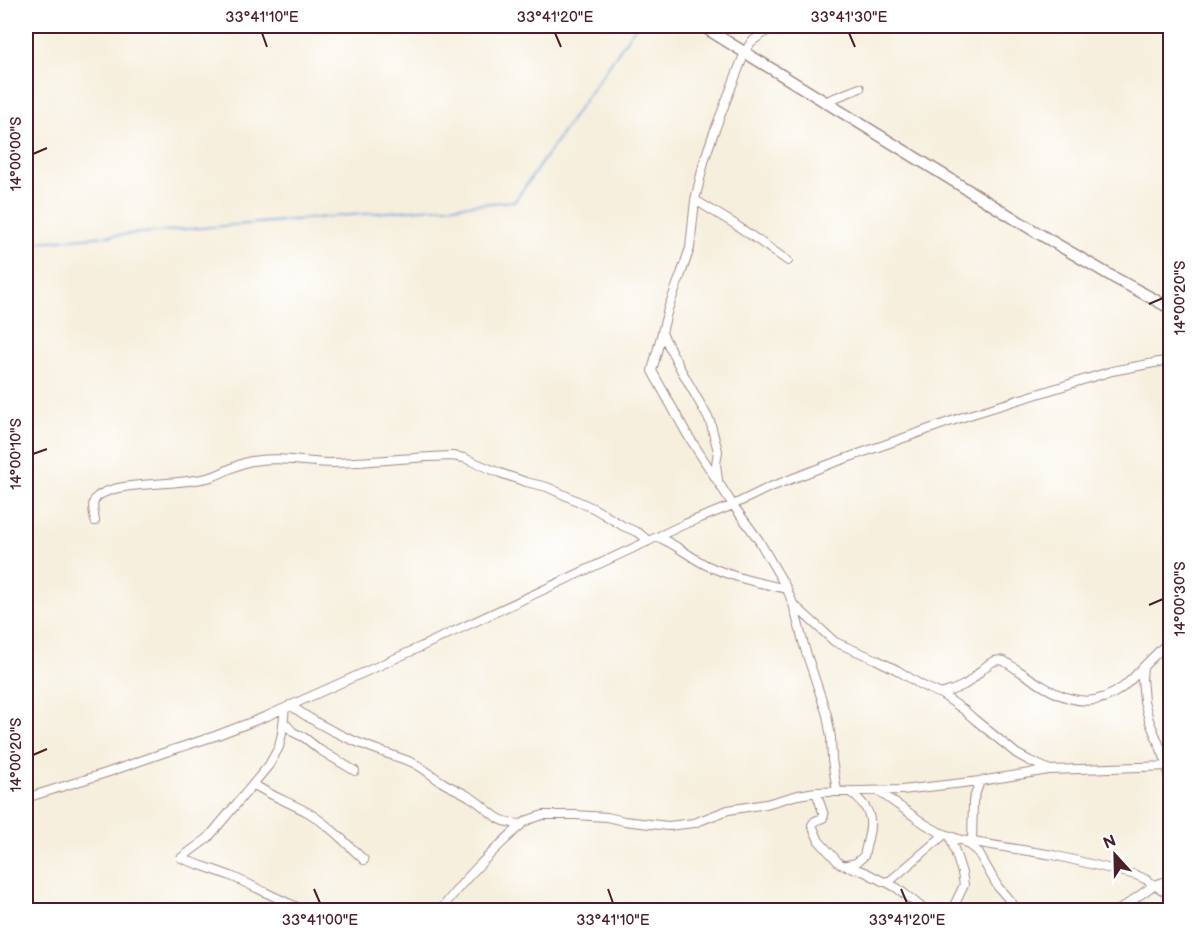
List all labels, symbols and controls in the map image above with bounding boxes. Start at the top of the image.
text: 33°41'10"E [225,8,299,27]
text: 33°41'20"E [517,8,593,27]
text: 33°41'30"E [811,8,888,27]
text: 14°00'00"S [7,117,26,191]
text: 14°00'20"S [1171,261,1190,335]
text: 14°00'10"S [7,418,26,490]
text: 14°00'30"S [1171,562,1190,637]
text: 14°00'20"S [7,718,26,792]
north arrow [1085,825,1145,885]
text: N [1101,831,1119,854]
text: 33°41'00"E [282,911,358,930]
text: 33°41'10"E [576,911,650,930]
text: 33°41'20"E [869,911,945,930]

